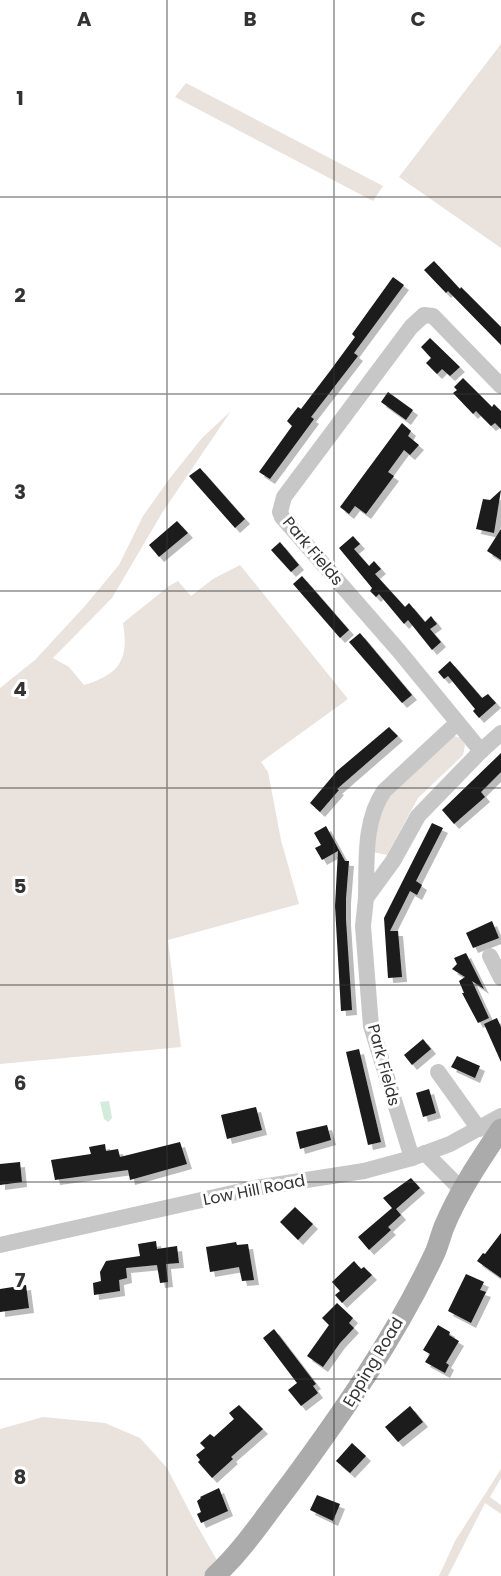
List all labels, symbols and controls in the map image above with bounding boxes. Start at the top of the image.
text: A [77,5,92,33]
text: B [243,5,257,33]
text: C [410,5,426,33]
text: 1 [16,84,24,112]
text: 2 [14,281,26,309]
text: 3 [14,478,26,506]
street label: Park Fields [277,512,349,590]
text: 4 [13,675,27,703]
text: 5 [14,872,27,900]
street label: Park Fields [362,1022,406,1108]
text: 6 [14,1069,26,1097]
street label: Low Hill Road [201,1169,307,1211]
text: 7 [15,1266,26,1294]
street label: Epping Road [337,1313,409,1411]
text: 8 [14,1463,26,1491]

